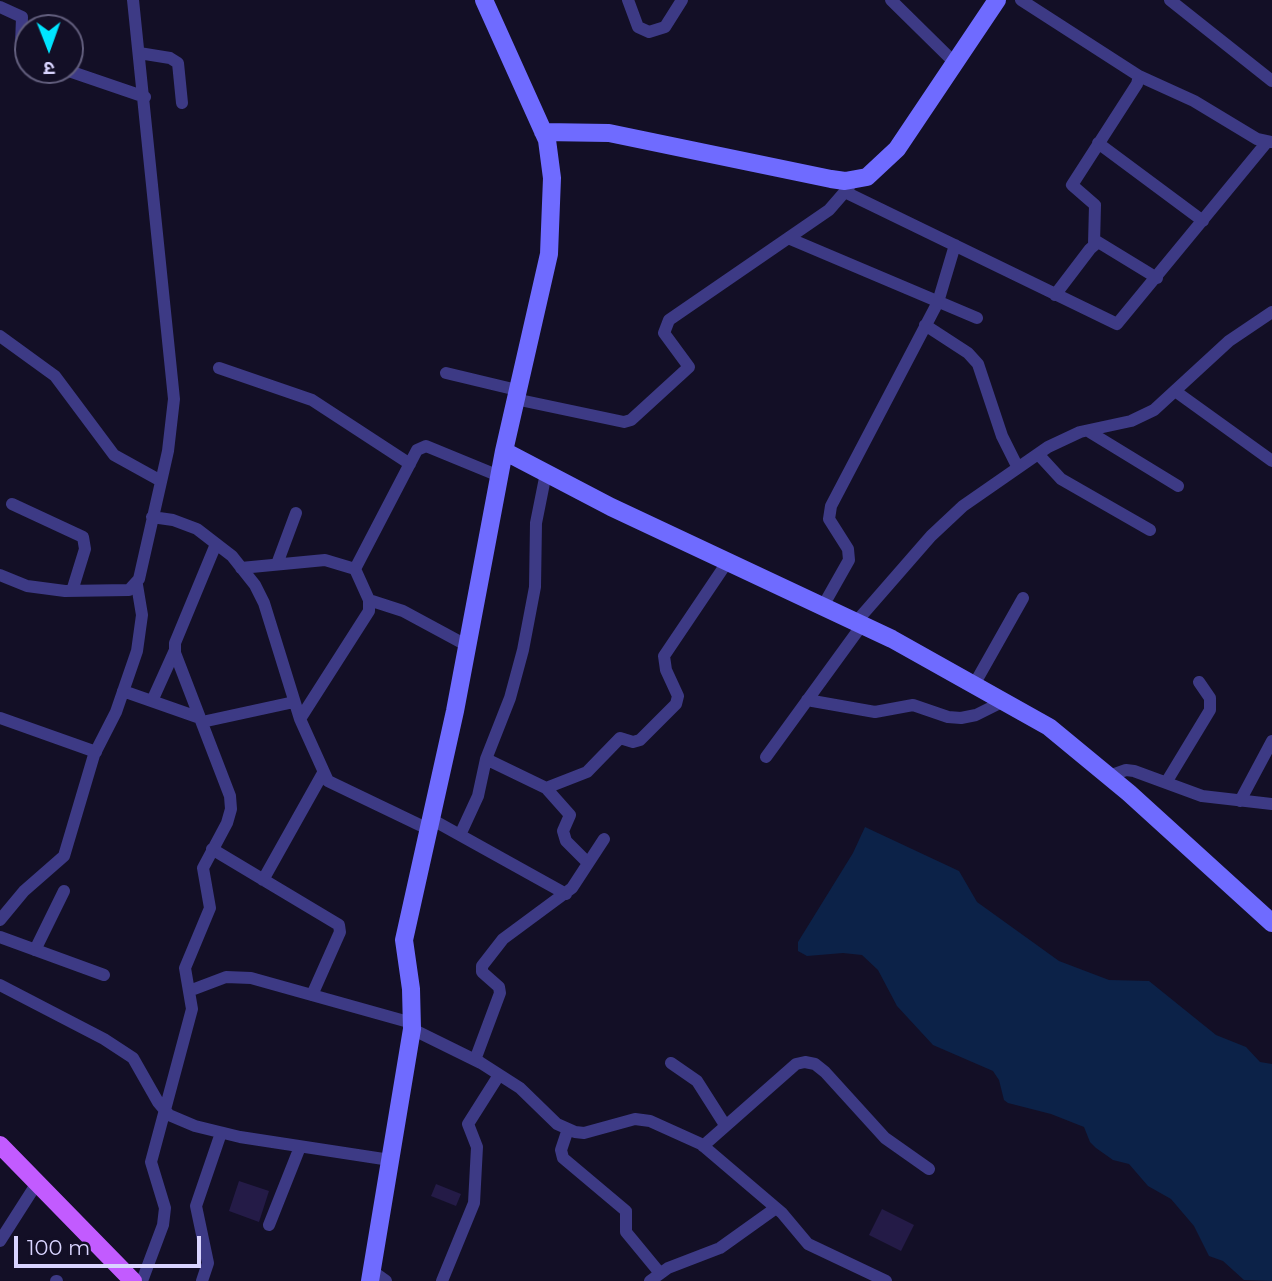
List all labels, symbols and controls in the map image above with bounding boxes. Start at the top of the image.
north arrow [14,14,84,84]
text: उ [44,57,55,80]
scale bar [18,1222,205,1266]
text: 100 m [27,1235,90,1260]

